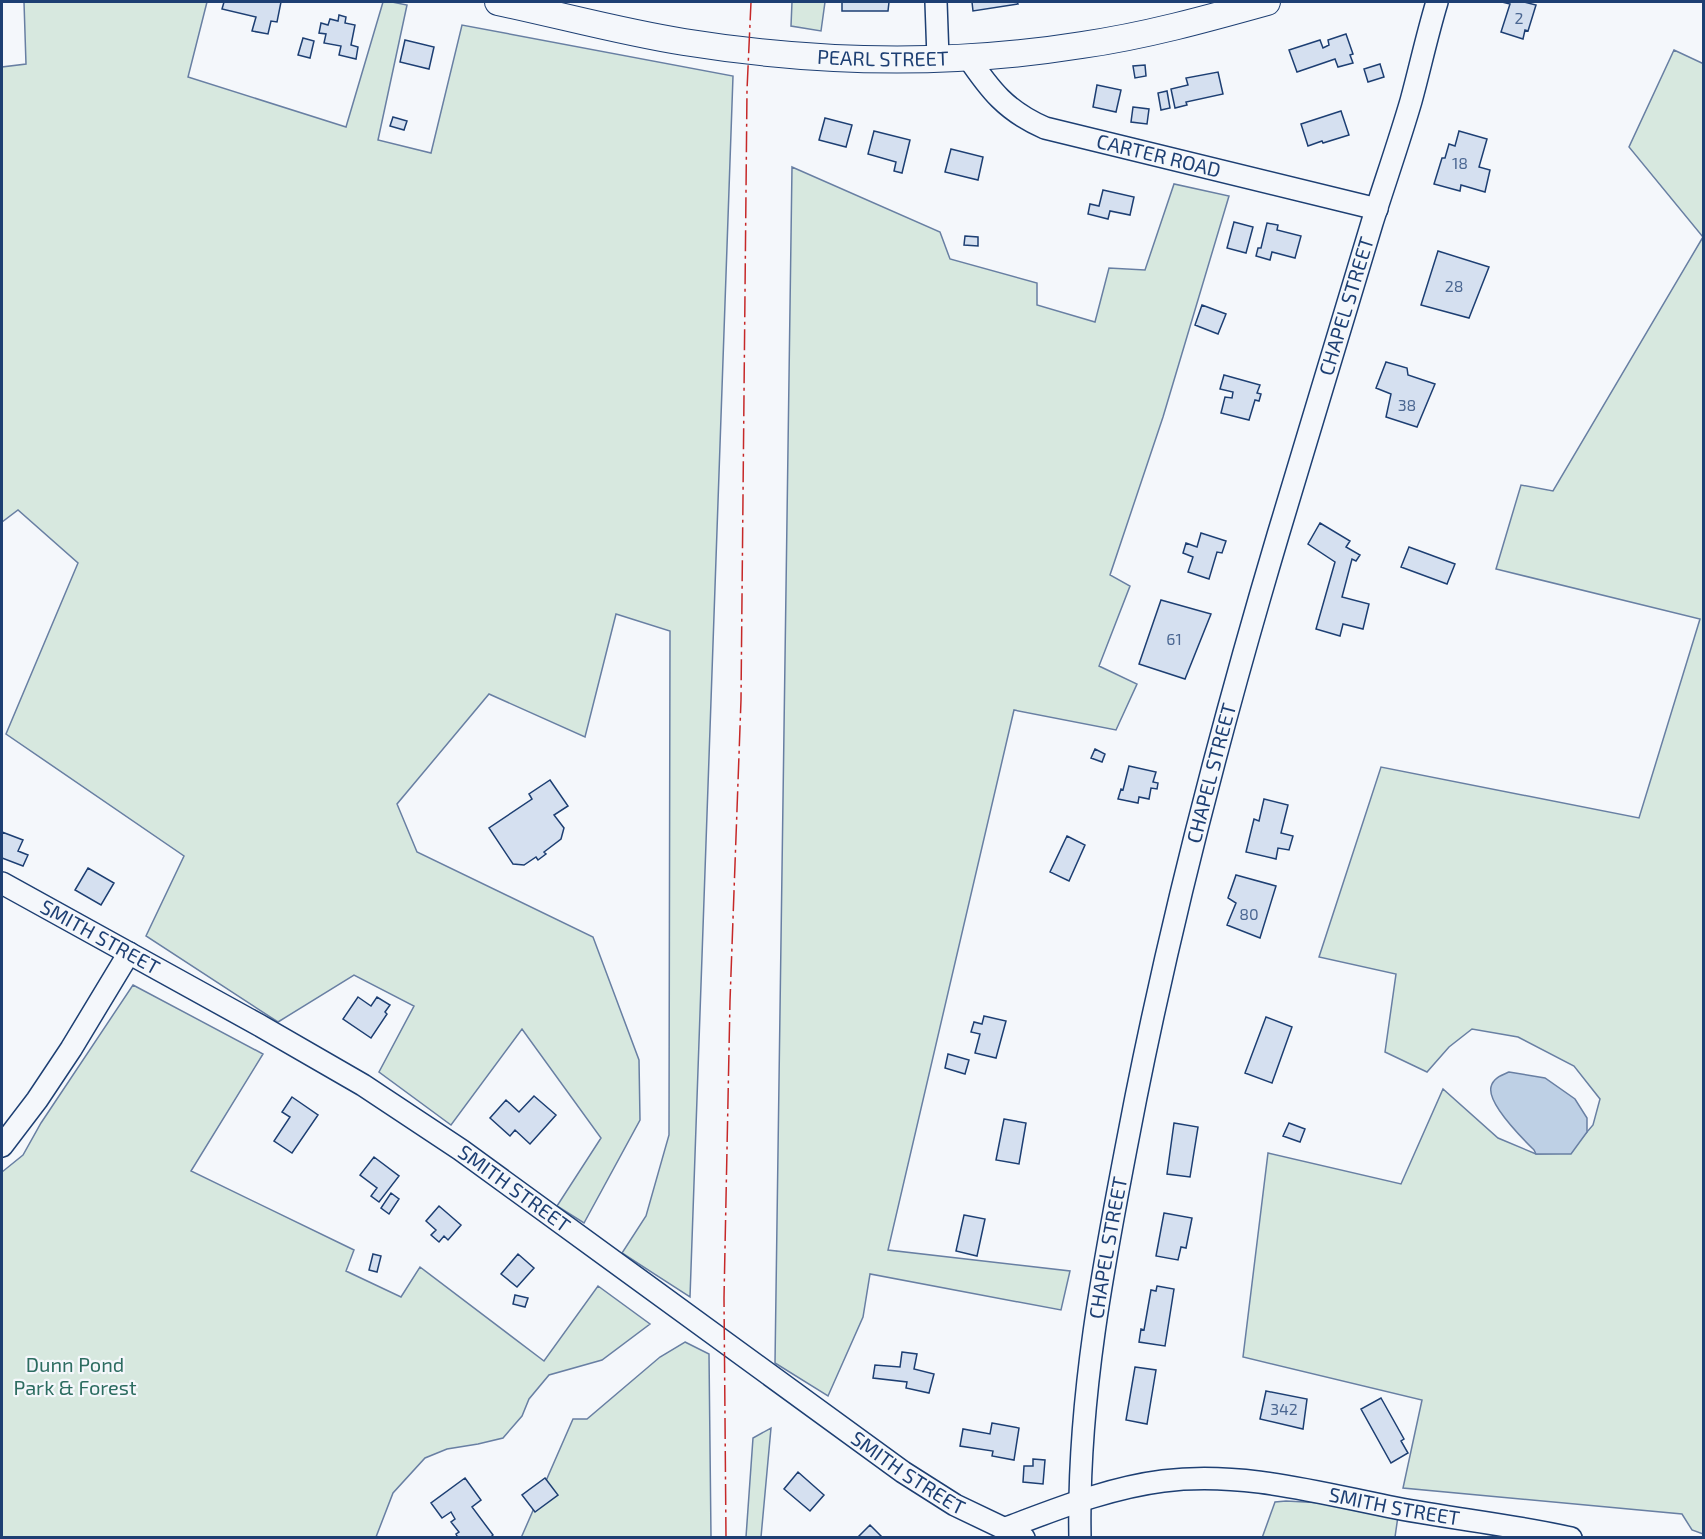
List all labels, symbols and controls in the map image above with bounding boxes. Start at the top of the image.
house number: 2 [1515,8,1524,27]
street label: PEARL STREET [817,44,949,70]
street label: CARTER ROAD [1094,128,1223,181]
house number: 18 [1452,153,1468,172]
street label: CHAPEL STREET [1313,233,1378,378]
house number: 28 [1445,276,1463,295]
house number: 38 [1398,395,1416,414]
house number: 61 [1166,629,1182,648]
street label: CHAPEL STREET [1181,700,1241,845]
street label: SMITH STREET [37,894,165,979]
house number: 80 [1239,904,1259,923]
street label: SMITH STREET [454,1139,576,1237]
street label: CHAPEL STREET [1083,1174,1131,1320]
park label: Dunn Pond Park & Forest [13,1352,137,1399]
house number: 342 [1270,1399,1298,1418]
street label: SMITH STREET [847,1425,970,1519]
street label: SMITH STREET [1327,1481,1462,1530]

